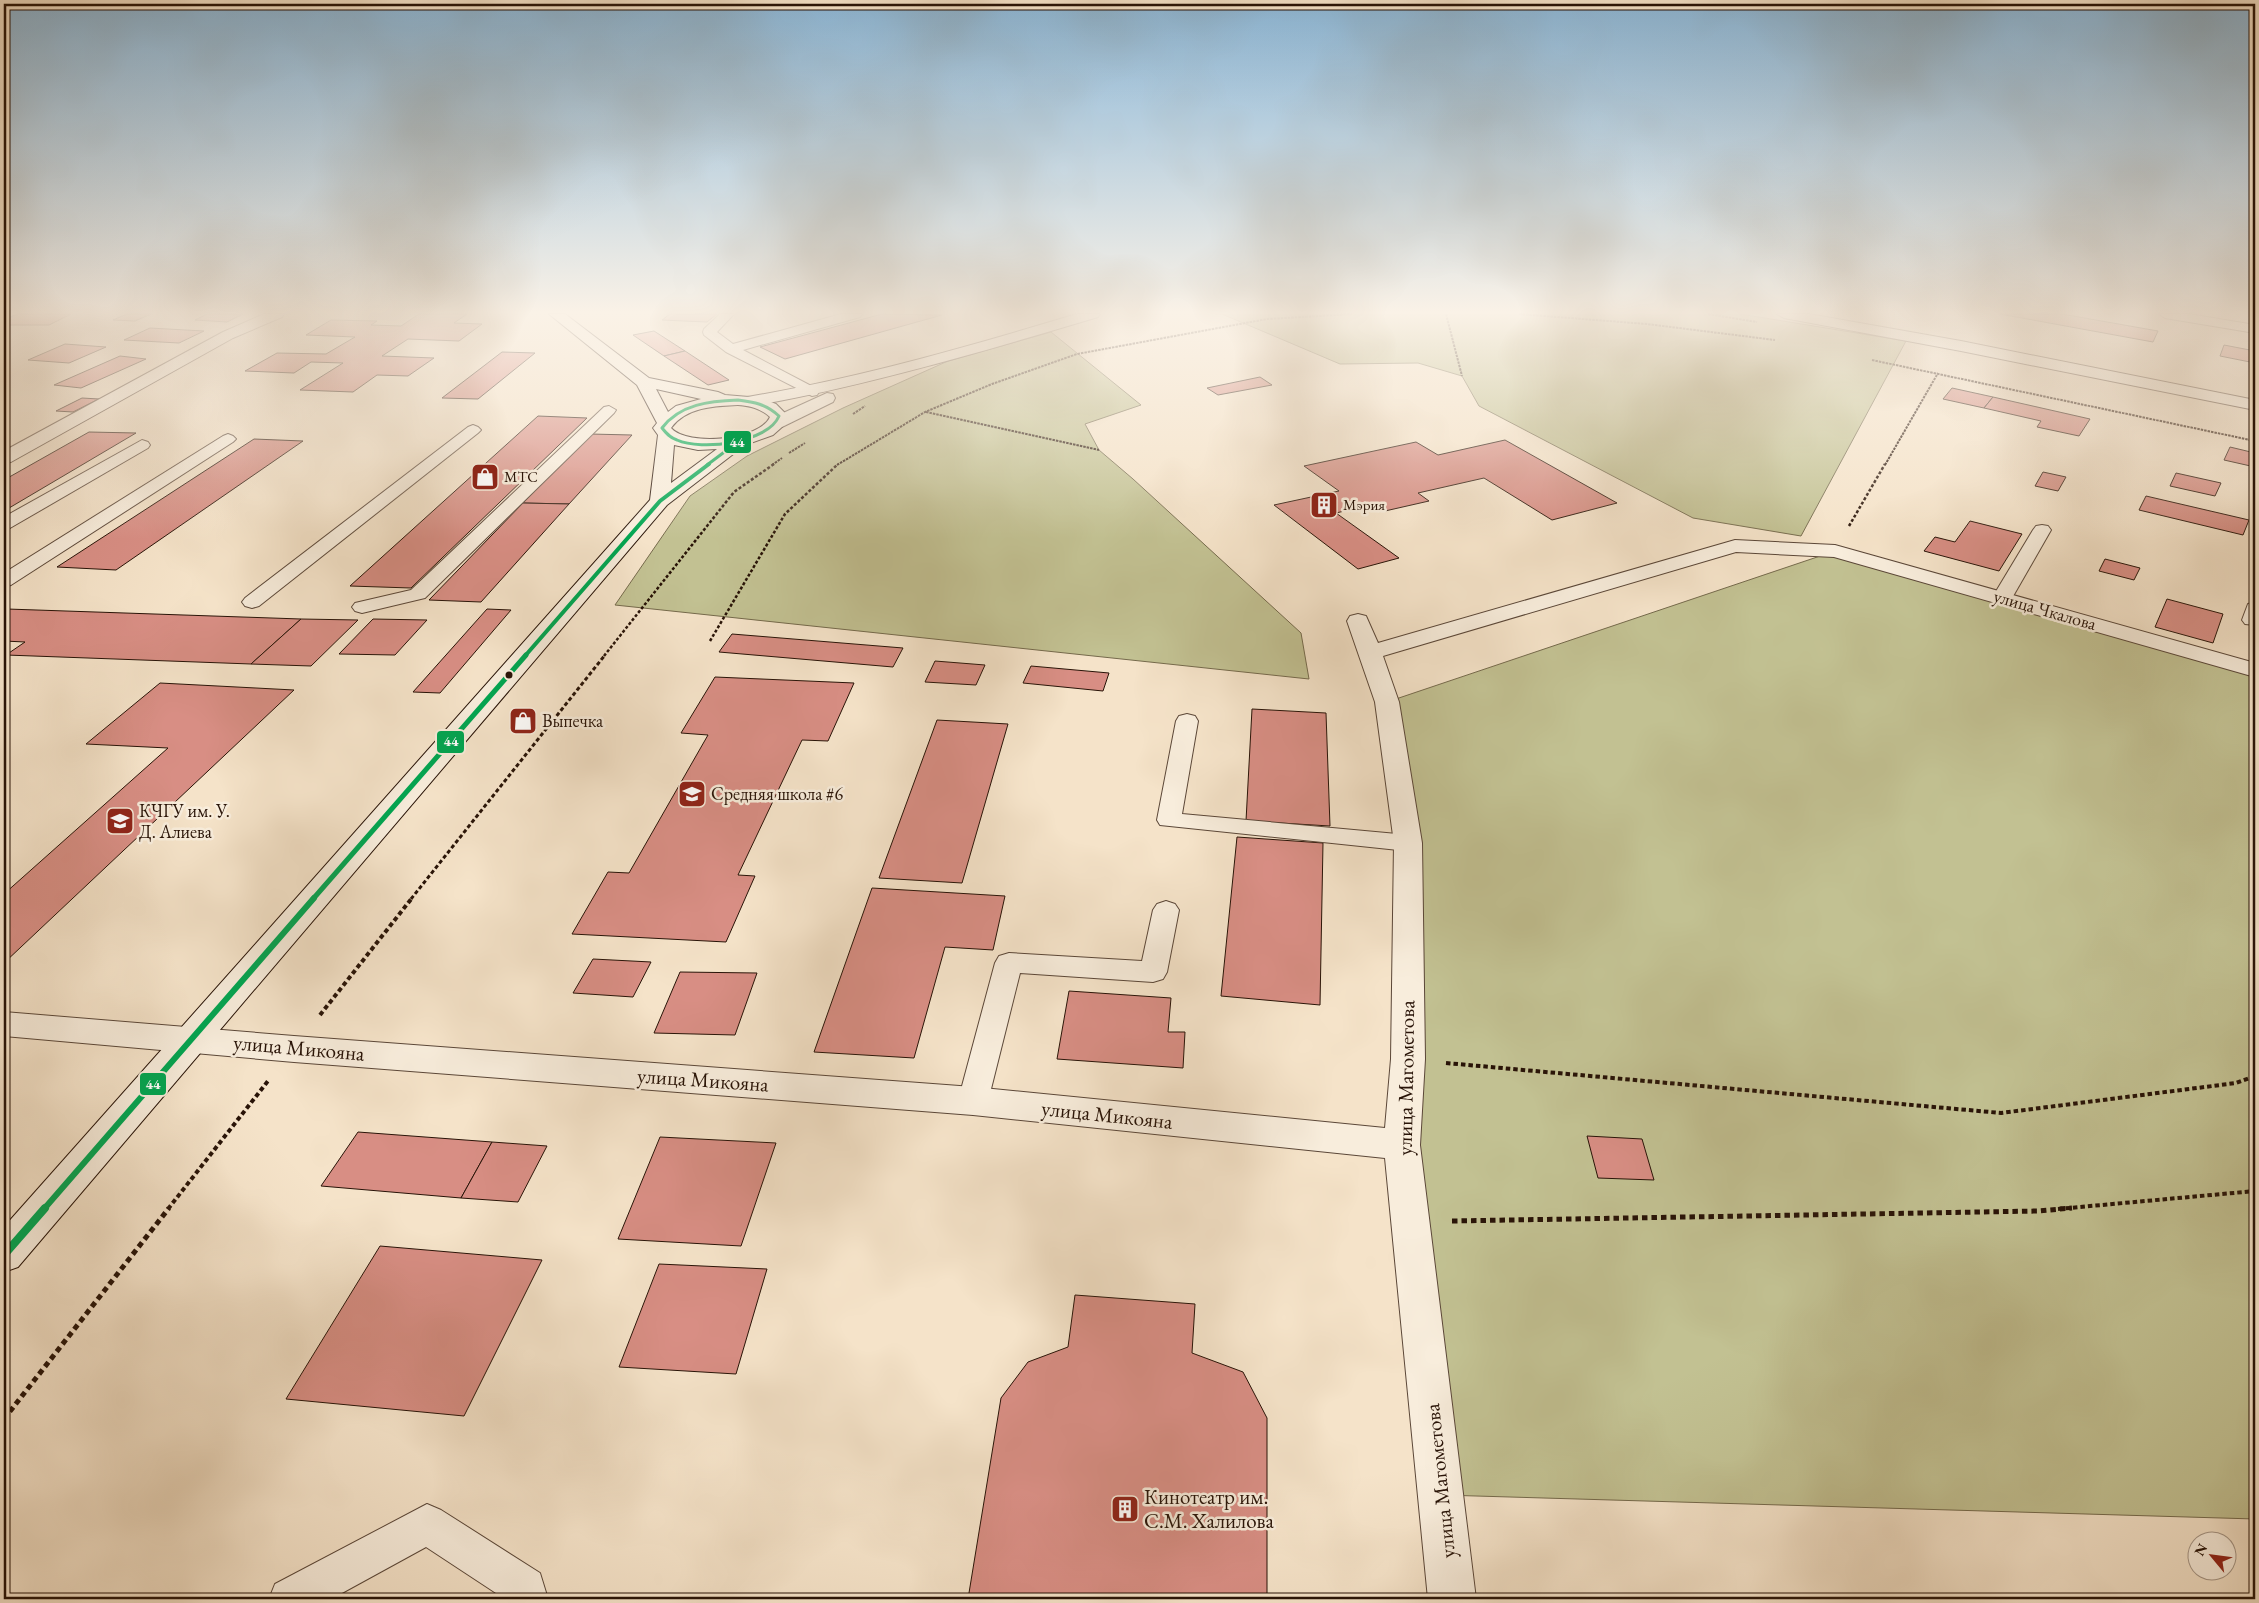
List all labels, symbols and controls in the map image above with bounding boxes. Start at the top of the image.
line badge: 44 [723,430,752,454]
text: 44 [730,433,745,451]
shop icon: МТС [470,462,500,492]
place label: МТС [504,467,538,486]
building icon: Мэрия [1309,490,1339,520]
place label: Мэрия [1343,495,1385,514]
street label: улица Чкалова [1991,584,2100,635]
unlabelled marker [504,670,514,680]
shop icon: Выпечка [508,706,538,736]
place label: Выпечка [542,709,604,732]
line badge: 44 [436,730,465,754]
text: 44 [444,732,459,750]
school or university icon: Средняя школа #6 [677,779,707,809]
place label: Средняя школа #6 [711,782,843,805]
place label: КЧГУ им. У. Д. Алиева [139,799,230,843]
school or university icon: КЧГУ им. У. Д. Алиева [105,806,135,836]
street label: улица Магометова [1391,999,1420,1156]
street label: улица Микояна [232,1028,366,1067]
street label: улица Микояна [636,1061,770,1098]
line badge: 44 [139,1072,167,1096]
text: 44 [146,1075,161,1093]
street label: улица Микояна [1040,1094,1175,1135]
street label: улица Магометова [1418,1402,1461,1560]
place label: Кинотеатр им. С.М. Халилова [1144,1483,1275,1534]
building icon: Кинотеатр им. С.М. Халилова [1110,1494,1140,1524]
north arrow [2186,1530,2236,1580]
text: N [2190,1540,2212,1559]

